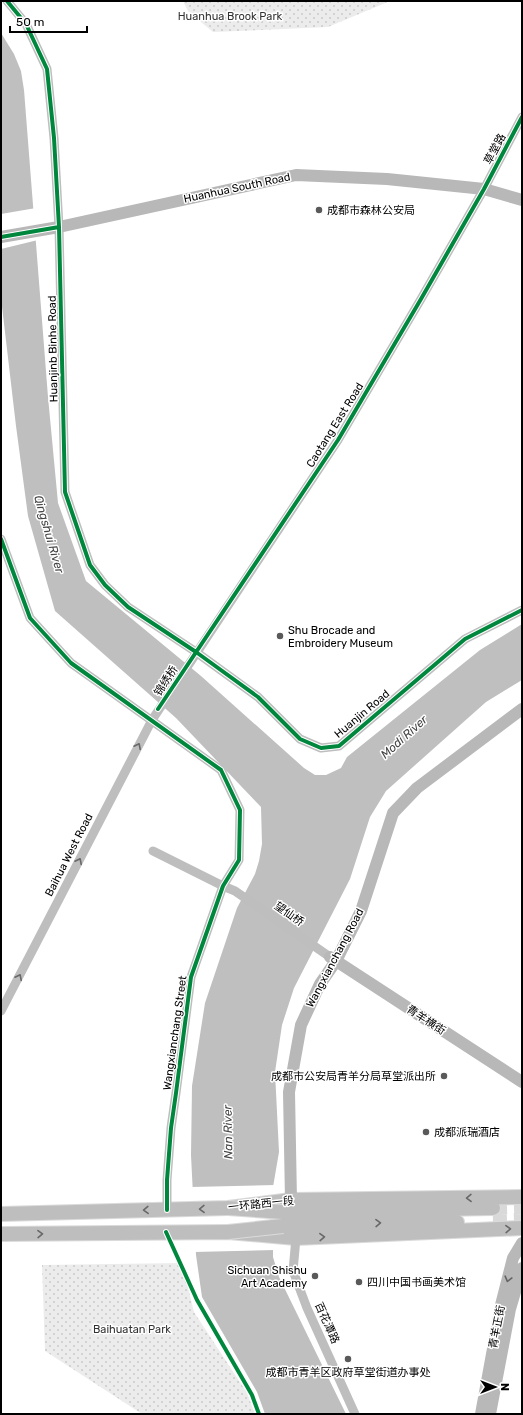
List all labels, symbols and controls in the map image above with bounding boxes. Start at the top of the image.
scale bar [10,8,87,34]
park label: Huanhua Brook Park [178,10,283,23]
text: 50 m [16,15,44,29]
street label: 草堂路 [482,131,508,167]
street label: Huanhua South Road [182,170,292,206]
place label: 成都市森林公安局 [327,204,415,217]
marker: 成都市森林公安局 [314,205,324,215]
street label: Huanjinb Binhe Road [46,295,60,403]
street label: Caotang East Road [304,380,366,470]
water label: Qingshui River [31,493,67,575]
place label: Shu Brocade and Embroidery Museum [288,624,393,650]
marker: Shu Brocade and Embroidery Museum [275,631,285,641]
street label: 锦绣桥 [152,664,180,698]
street label: Huanjin Road [332,687,392,741]
water label: Modi River [378,712,431,762]
one-way arrow [134,743,141,750]
street label: Baihua West Road [42,811,96,899]
one-way arrow [74,858,81,866]
street label: 望仙桥 [272,899,306,929]
street label: Wangxianchang Road [303,906,367,1010]
one-way arrow [14,974,22,981]
street label: Wangxianchang Street [161,974,190,1091]
street label: 青羊横街 [404,1003,448,1037]
place label: 成都市公安局青羊分局草堂派出所 [271,1070,436,1083]
marker: 成都市公安局青羊分局草堂派出所 [439,1071,449,1081]
water label: Nan River [221,1104,235,1159]
place label: 成都派瑞酒店 [434,1126,500,1139]
marker: 成都派瑞酒店 [421,1127,431,1137]
street label: 一环路西一段 [228,1194,294,1214]
one-way arrow [466,1194,472,1202]
one-way arrow [199,1205,205,1213]
one-way arrow [143,1206,149,1214]
one-way arrow [375,1219,381,1228]
one-way arrow [505,1225,511,1233]
one-way arrow [37,1230,43,1238]
one-way arrow [319,1233,325,1241]
place label: Sichuan Shishu Art Academy [228,1264,307,1290]
marker: Sichuan Shishu Art Academy [310,1271,320,1281]
one-way arrow [504,1275,513,1282]
place label: 四川中国书画美术馆 [367,1276,466,1289]
marker: 四川中国书画美术馆 [354,1277,364,1287]
street label: 百花潭路 [312,1300,342,1346]
street label: 青羊正街 [486,1304,508,1350]
park label: Baihuatan Park [93,1323,171,1336]
marker: 成都市青羊区政府草堂街道办事处 [343,1354,353,1364]
place label: 成都市青羊区政府草堂街道办事处 [266,1366,431,1379]
north arrow [475,1367,515,1407]
text: N [498,1383,511,1391]

